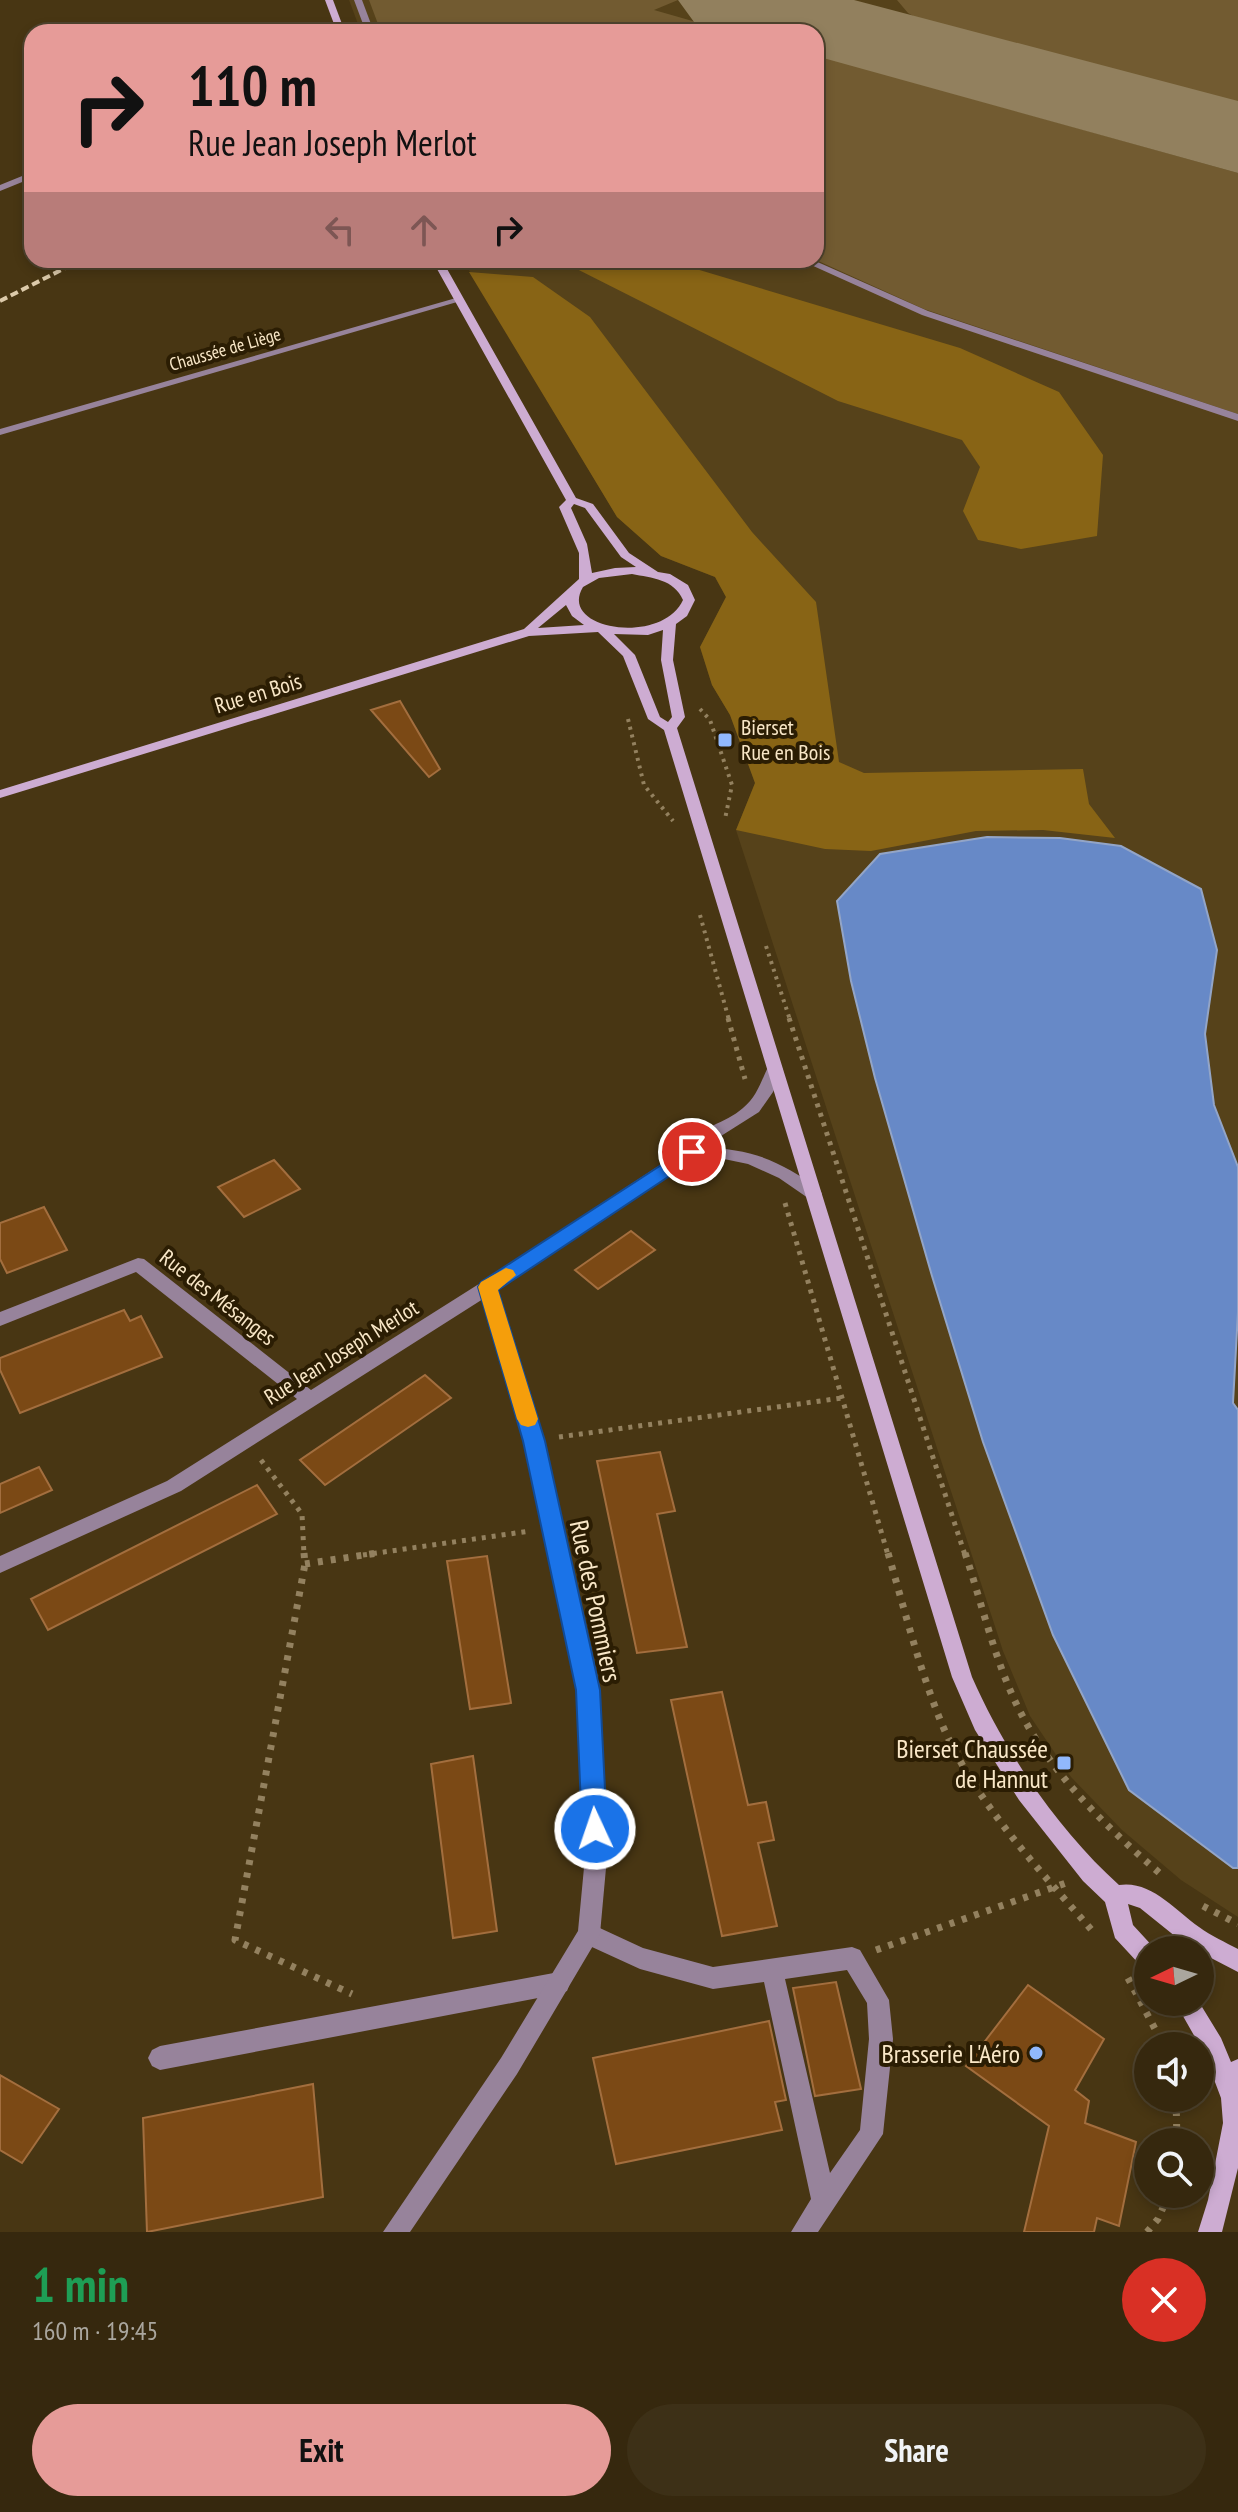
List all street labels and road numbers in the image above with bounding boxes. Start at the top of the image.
street label: Chaussée de Liège [167,322,283,376]
street label: Rue en Bois [211,667,305,719]
street label: Rue des Mésanges [154,1243,282,1351]
street label: Rue Jean Joseph Merlot [259,1293,423,1411]
street label: Rue des Pommiers [563,1517,629,1685]

